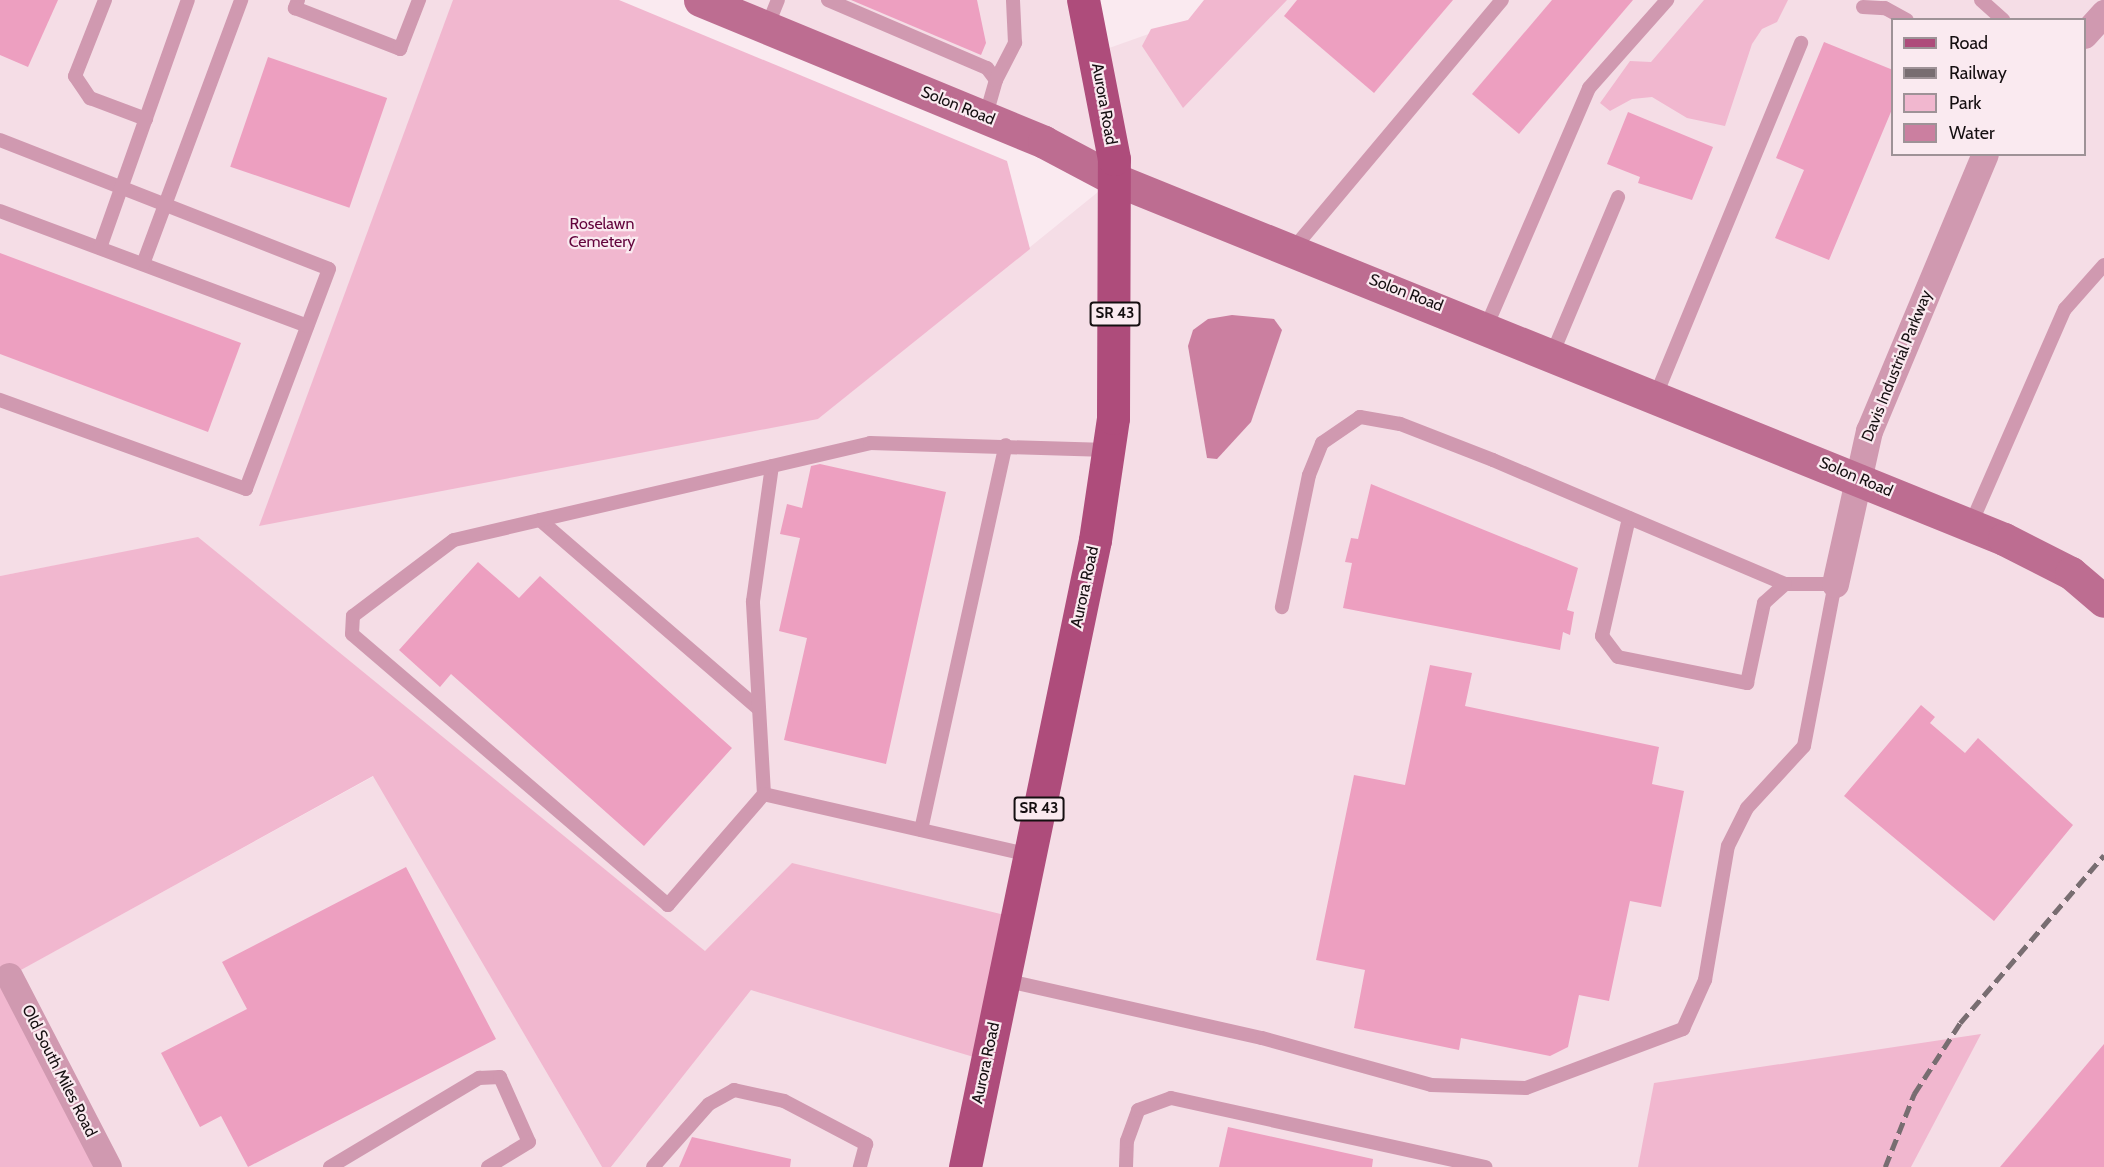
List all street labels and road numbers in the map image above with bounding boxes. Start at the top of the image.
street label: Aurora Road [1087,62,1121,146]
street label: Solon Road [918,83,998,129]
street label: Solon Road [1366,270,1446,316]
street label: Davis Industrial Parkway [1858,287,1936,445]
road number: SR 43 [1090,302,1140,326]
street label: Solon Road [1816,453,1896,501]
street label: Aurora Road [1067,545,1103,629]
road number: SR 43 [1014,797,1064,821]
street label: Old South Miles Road [17,1002,101,1140]
street label: Aurora Road [968,1021,1004,1105]

